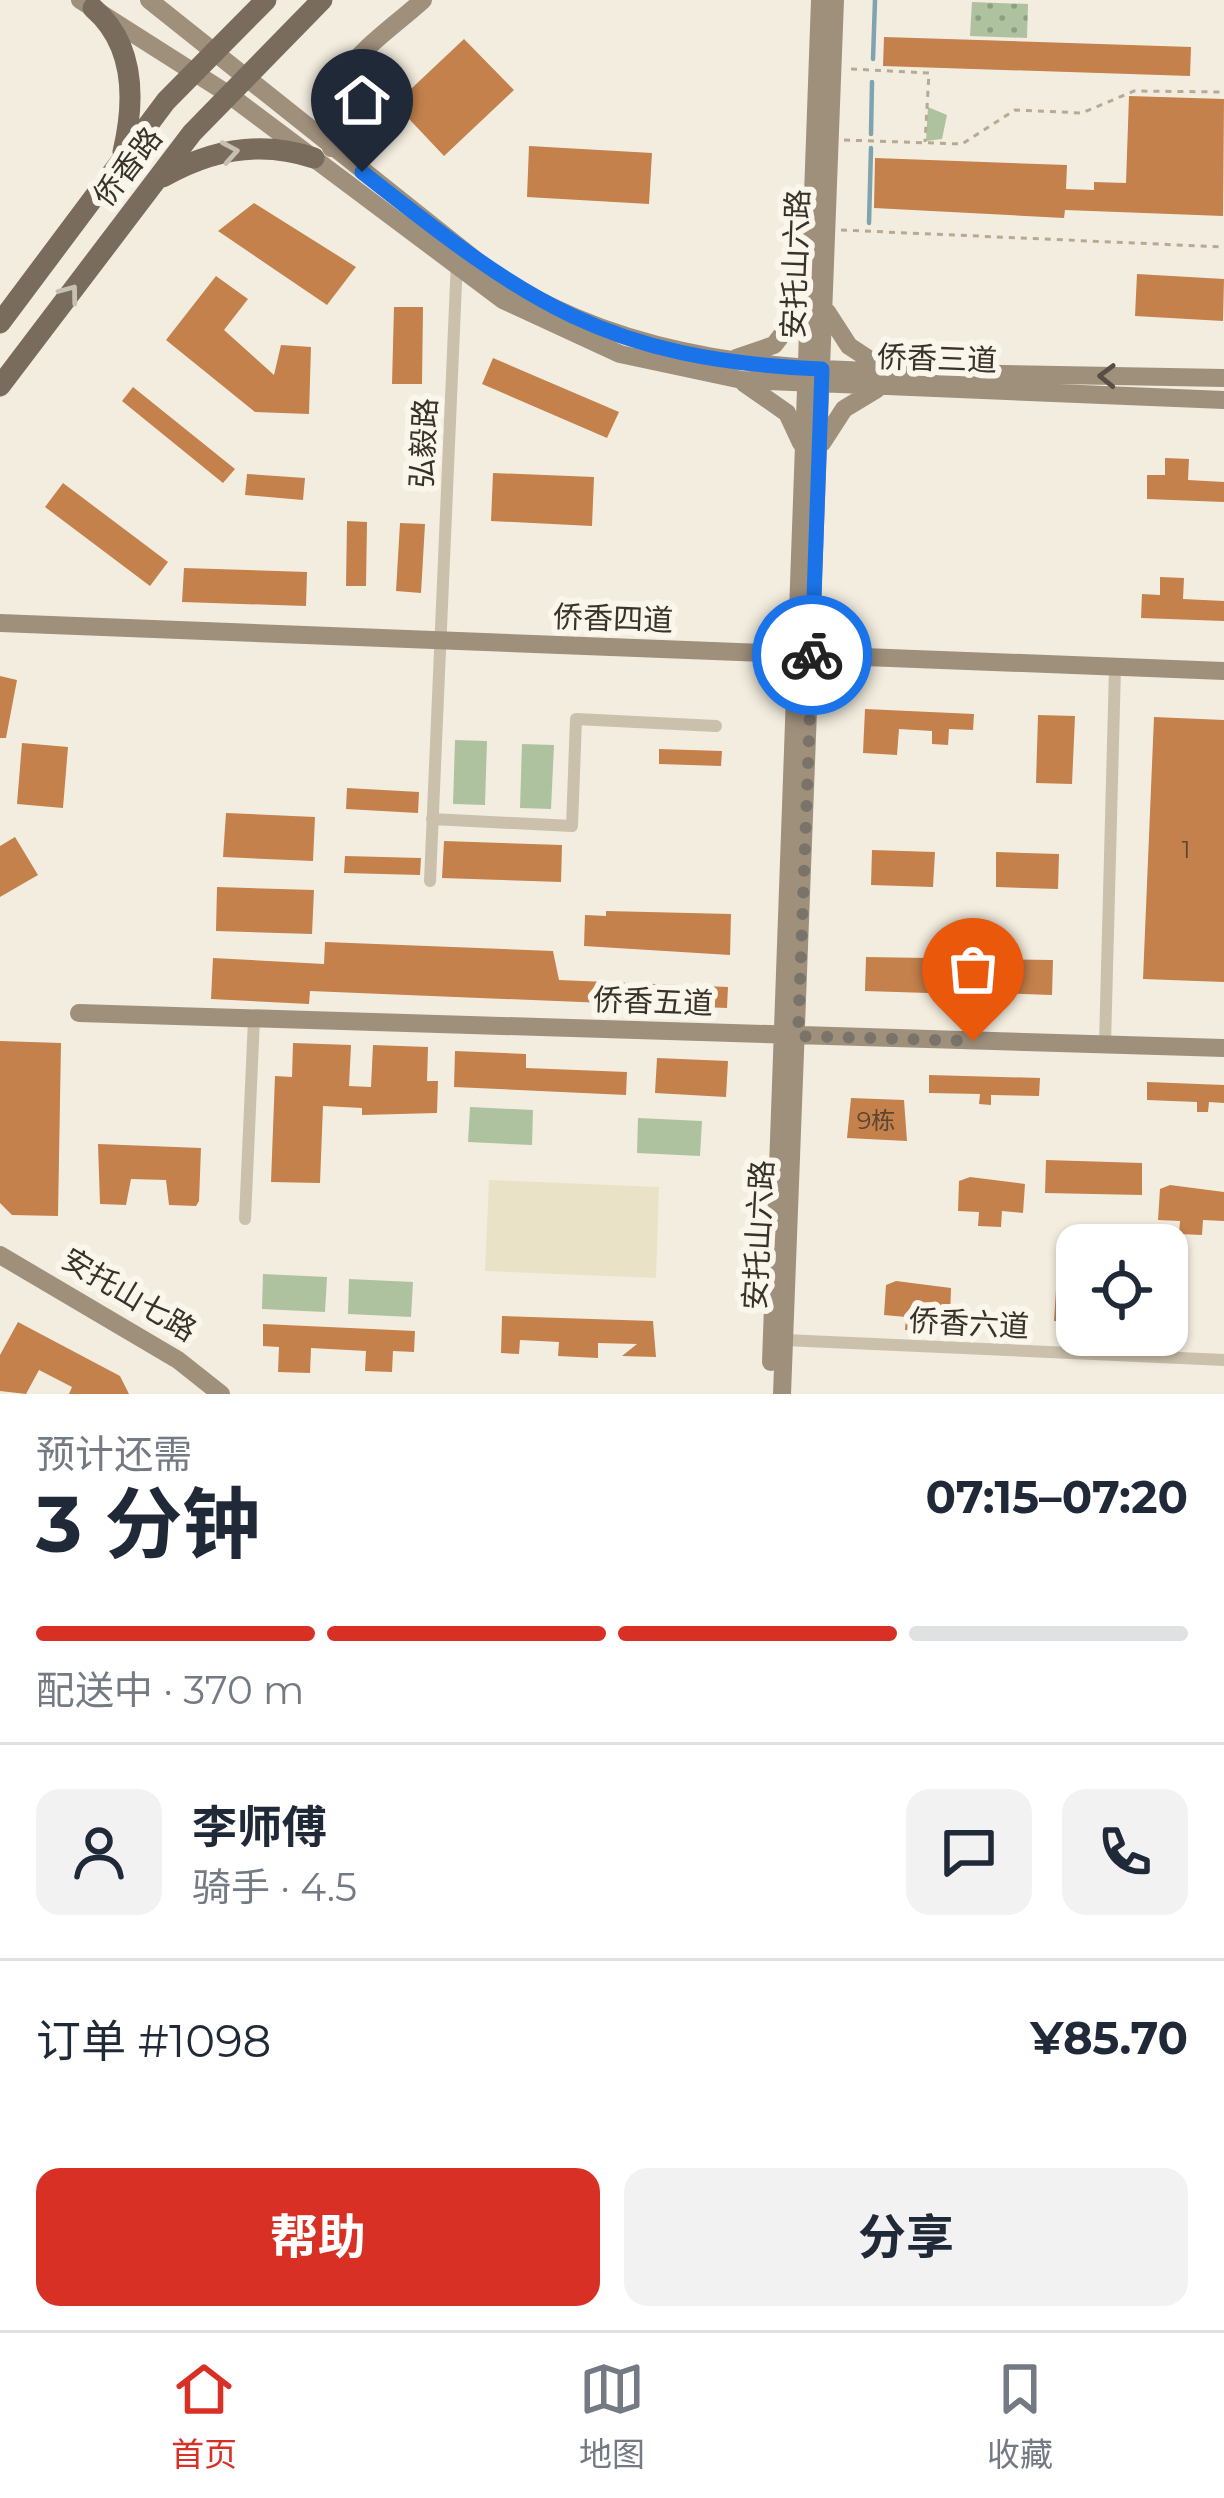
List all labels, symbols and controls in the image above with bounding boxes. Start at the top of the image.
pin [311,49,413,172]
icon: home [329,67,395,133]
street label: 侨香路 [85,120,170,214]
one-way arrow [220,141,240,166]
street label: 安托山六路 [774,188,817,340]
one-way arrow [56,285,78,306]
street label: 侨香三道 [876,338,998,379]
one-way arrow [1097,363,1116,389]
street label: 弘毅路 [403,397,444,489]
courier [752,595,872,715]
street label: 侨香四道 [552,598,674,639]
icon: bike [779,622,845,688]
house number: 1 [1182,835,1190,864]
pin [922,918,1024,1041]
icon: bag [940,936,1006,1002]
street label: 侨香五道 [592,981,714,1022]
house number: 9栋 [857,1106,895,1135]
street label: 安托山六路 [736,1159,781,1311]
map controls [1056,1224,1188,1356]
button: locate [1056,1224,1188,1356]
street label: 安托山七路 [55,1240,203,1349]
street label: 侨香六道 [908,1302,1030,1345]
text: 预计还需 [36,1430,192,1478]
text: 07:15–07:20 [925,1469,1188,1524]
text: 3 分钟 [36,1476,260,1572]
text: 配送中 · 370 m [36,1666,304,1714]
button: person [36,1789,162,1915]
button: chat [906,1789,1032,1915]
button: phone [1062,1789,1188,1915]
text: 李师傅 [192,1799,327,1854]
text: 骑手 · 4.5 [192,1863,357,1911]
text: ¥85.70 [1030,2010,1188,2065]
text: 订单 #1098 [36,2013,271,2068]
button: 帮助 [36,2168,600,2306]
button: 分享 [624,2168,1188,2306]
tab: 首页 [171,2356,237,2476]
tab: 地图 [579,2356,645,2476]
tab: 收藏 [987,2356,1053,2476]

